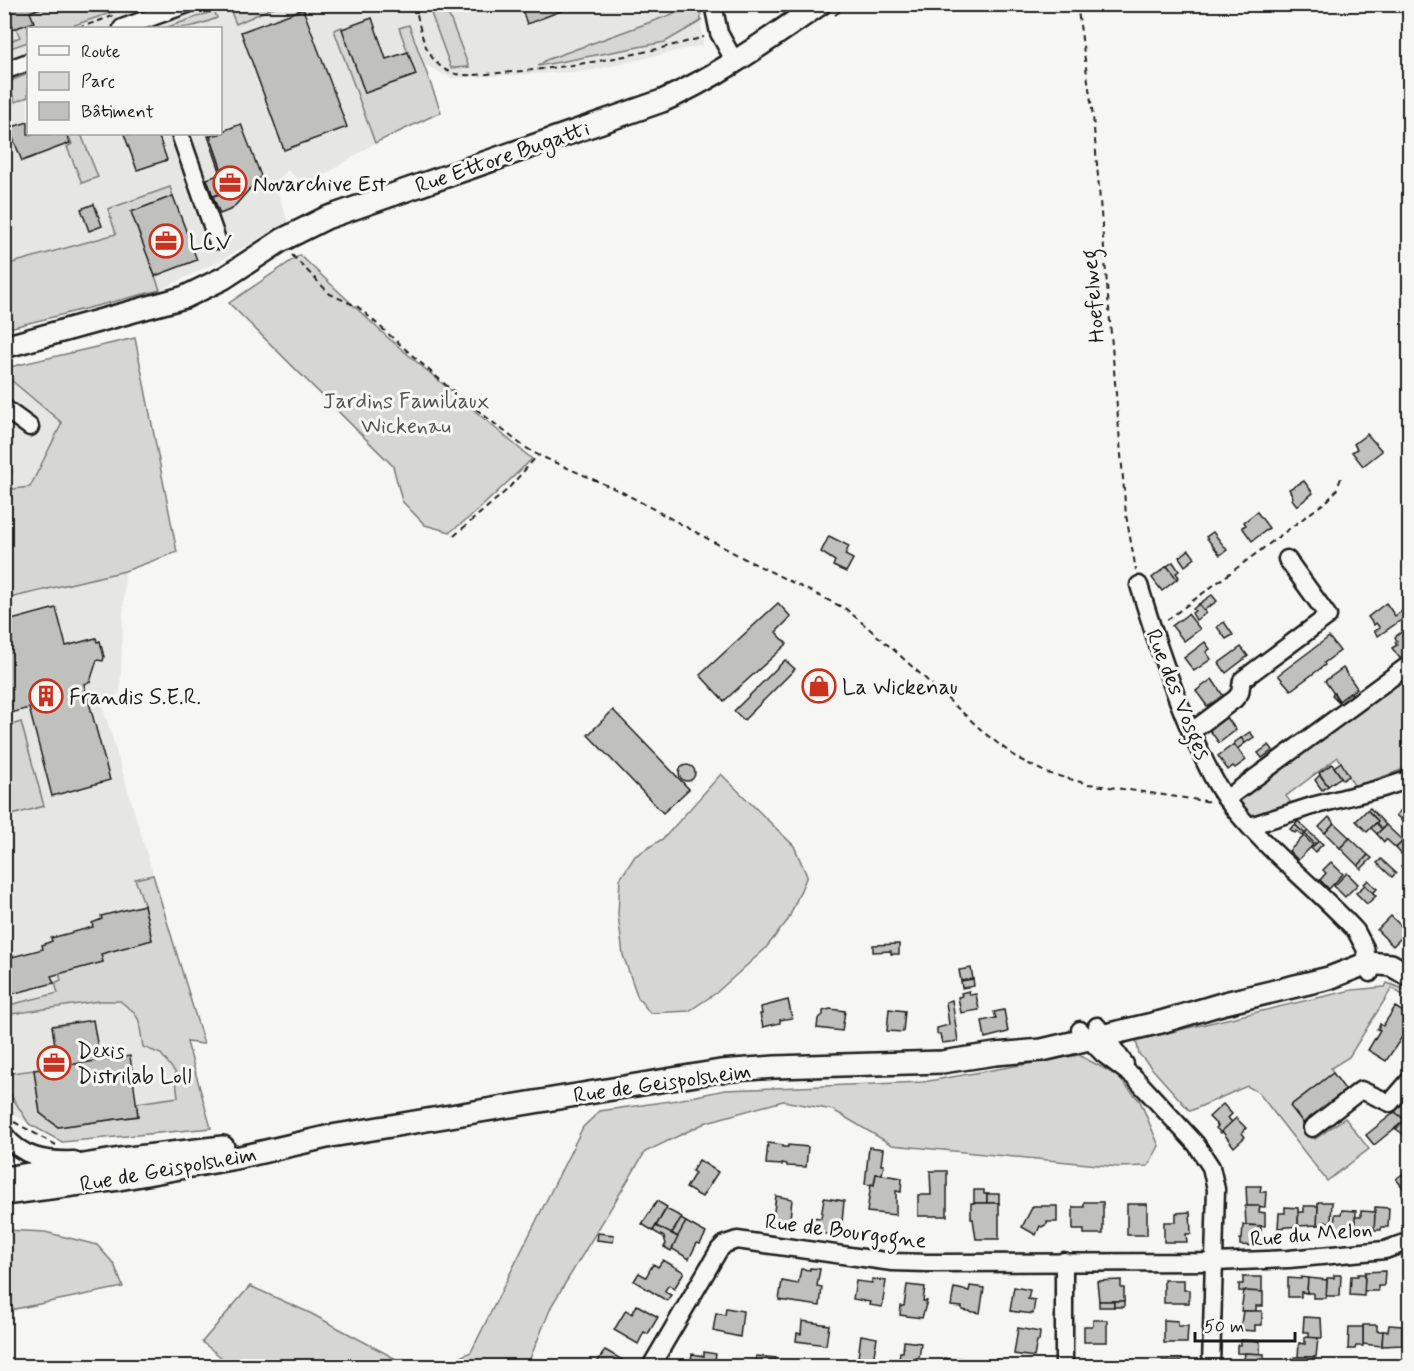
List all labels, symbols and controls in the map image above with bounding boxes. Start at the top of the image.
legend [27,27,222,135]
text: Route [81,40,120,64]
text: Parc [81,70,115,94]
text: Bâtiment [81,100,154,124]
street label: Rue Ettore Bugatti [412,115,595,204]
office icon: Novarchive Est [212,165,248,201]
place label: Novarchive Est [253,171,386,199]
office icon: LCV [148,223,184,259]
place label: LCV [189,229,232,257]
street label: Hoefelweg [1076,248,1115,344]
park label: Jardins Familiaux Wickenau [323,388,490,441]
street label: Rue des Vosges [1135,625,1216,766]
shop icon: La Wickenau [801,668,837,704]
place label: La Wickenau [842,674,958,702]
building icon: Frandis S.E.R. [28,678,64,714]
place label: Frandis S.E.R. [69,684,201,712]
place label: Dexis Distrilab Loll [77,1038,192,1091]
office icon: Dexis Distrilab Loll [36,1045,72,1081]
street label: Rue de Geispolsheim [572,1058,753,1110]
street label: Rue de Geispolsheim [78,1141,259,1199]
street label: Rue de Bourgogne [763,1208,928,1259]
street label: Rue du Melon [1249,1216,1373,1254]
scale bar [1195,1305,1296,1343]
text: 50 m [1204,1315,1244,1339]

